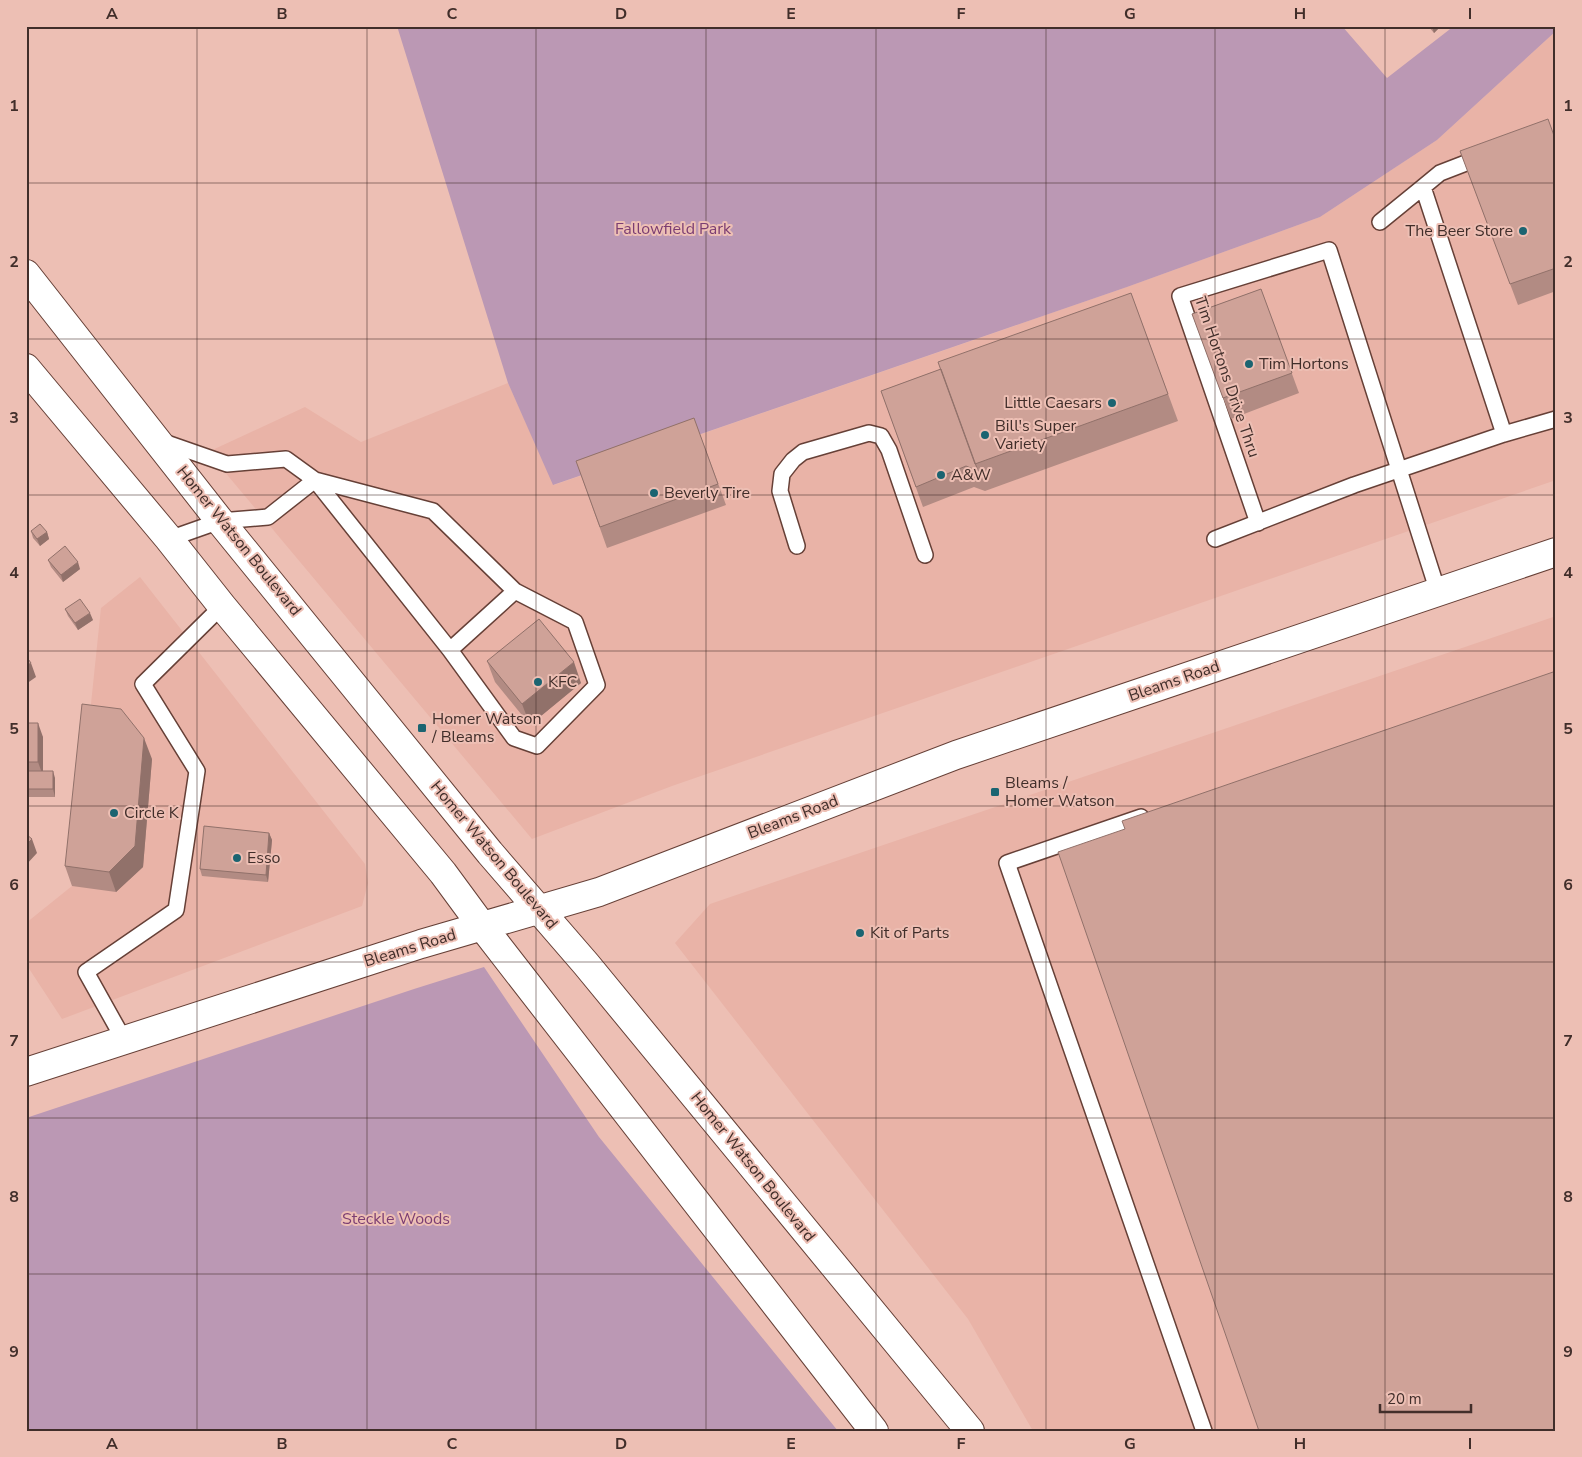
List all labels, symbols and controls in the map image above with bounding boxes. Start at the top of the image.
text: A [106,3,118,25]
text: B [276,3,288,25]
text: C [447,3,458,25]
text: D [615,3,627,25]
text: E [786,3,796,25]
text: F [957,3,966,25]
text: G [1124,3,1136,25]
text: H [1294,3,1306,25]
text: I [1468,3,1472,25]
text: 1 [9,95,19,117]
text: 1 [1563,95,1573,117]
park label: Fallowfield Park [615,218,732,240]
place label: The Beer Store [1406,220,1513,242]
marker: The Beer Store [1517,225,1529,237]
text: 2 [9,251,19,273]
text: 2 [1563,251,1573,273]
street label: Tim Hortons Drive Thru [1189,293,1265,461]
place label: Tim Hortons [1259,353,1349,375]
marker: Tim Hortons [1243,358,1255,370]
place label: Little Caesars [1004,392,1102,414]
marker: Little Caesars [1106,397,1118,409]
text: 3 [9,407,19,429]
text: 3 [1563,407,1573,429]
place label: Bill's Super Variety [994,415,1076,455]
marker: Bill's Super Variety [979,429,991,441]
street label: Homer Watson Boulevard [172,461,306,621]
place label: A&W [951,464,991,486]
marker: A&W [935,469,947,481]
place label: Beverly Tire [664,482,750,504]
marker: Beverly Tire [648,487,660,499]
text: 4 [9,562,19,584]
text: 4 [1563,562,1573,584]
street label: Bleams Road [1125,655,1223,707]
place label: KFC [548,671,578,693]
marker: KFC [532,676,544,688]
place label: Homer Watson / Bleams [431,708,542,748]
text: 5 [9,718,19,740]
text: 5 [1563,718,1573,740]
marker: Homer Watson / Bleams [416,722,428,734]
place label: Bleams / Homer Watson [1005,772,1115,812]
street label: Homer Watson Boulevard [425,776,563,934]
marker: Bleams / Homer Watson [989,786,1001,798]
street label: Bleams Road [745,790,841,844]
place label: Circle K [124,802,180,824]
marker: Circle K [108,807,120,819]
place label: Esso [247,847,281,869]
marker: Esso [231,852,243,864]
text: 6 [9,874,19,896]
text: 6 [1563,874,1573,896]
place label: Kit of Parts [870,922,949,944]
street label: Bleams Road [361,924,459,972]
marker: Kit of Parts [854,927,866,939]
text: 7 [9,1030,19,1052]
text: 7 [1563,1030,1573,1052]
street label: Homer Watson Boulevard [686,1087,820,1247]
text: 8 [9,1186,19,1208]
text: 8 [1563,1186,1573,1208]
park label: Steckle Woods [342,1208,450,1230]
text: 9 [9,1341,19,1363]
text: 9 [1563,1341,1573,1363]
scale bar [1380,1382,1471,1414]
text: 20 m [1387,1389,1422,1409]
text: A [106,1433,118,1455]
text: B [276,1433,288,1455]
text: C [447,1433,458,1455]
text: D [615,1433,627,1455]
text: E [786,1433,796,1455]
text: F [957,1433,966,1455]
text: G [1124,1433,1136,1455]
text: H [1294,1433,1306,1455]
text: I [1468,1433,1472,1455]

